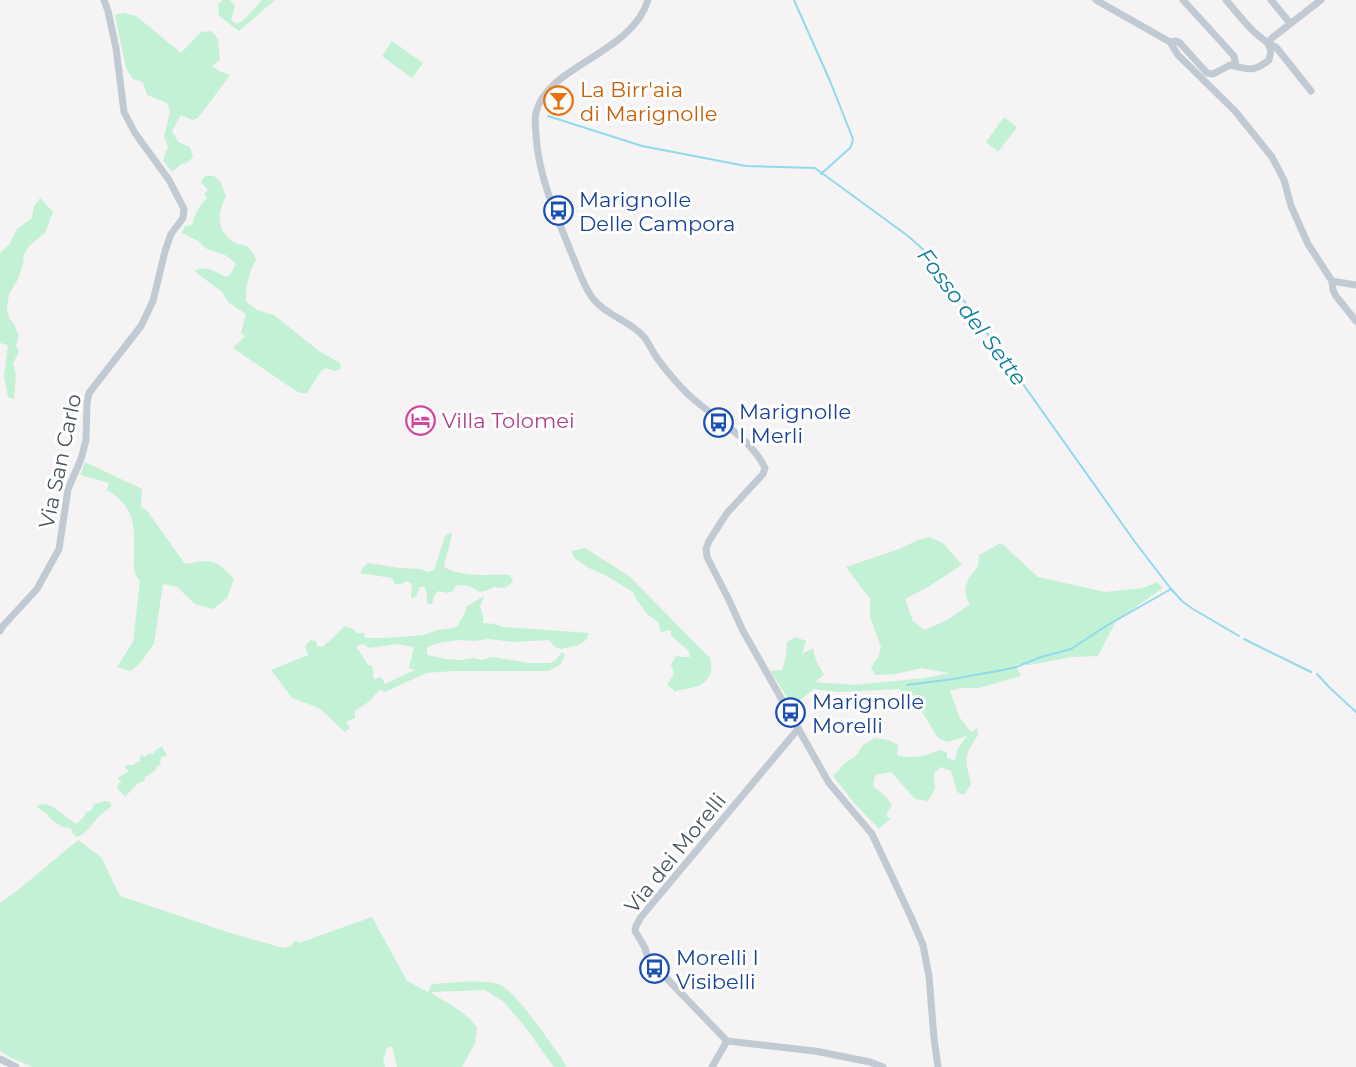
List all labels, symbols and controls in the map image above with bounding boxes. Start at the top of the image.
place label: La Birr'aia di Marignolle [580,77,717,126]
bar icon: La Birr'aia di Marignolle [543,85,575,117]
place label: Marignolle Delle Campora [579,187,735,236]
bus stop icon: Marignolle Delle Campora [542,195,574,227]
water label: Fosso del Sette [911,243,1033,391]
street label: Via San Carlo [34,391,86,531]
place label: Marignolle I Merli [739,399,851,448]
hotel icon: Villa Tolomei [405,404,437,436]
bus stop icon: Marignolle I Merli [702,407,734,439]
place label: Villa Tolomei [442,408,575,433]
place label: Marignolle Morelli [812,689,924,738]
bus stop icon: Marignolle Morelli [775,697,807,729]
street label: Via dei Morelli [619,788,731,918]
place label: Morelli I Visibelli [676,945,759,994]
bus stop icon: Morelli I Visibelli [639,953,671,985]

